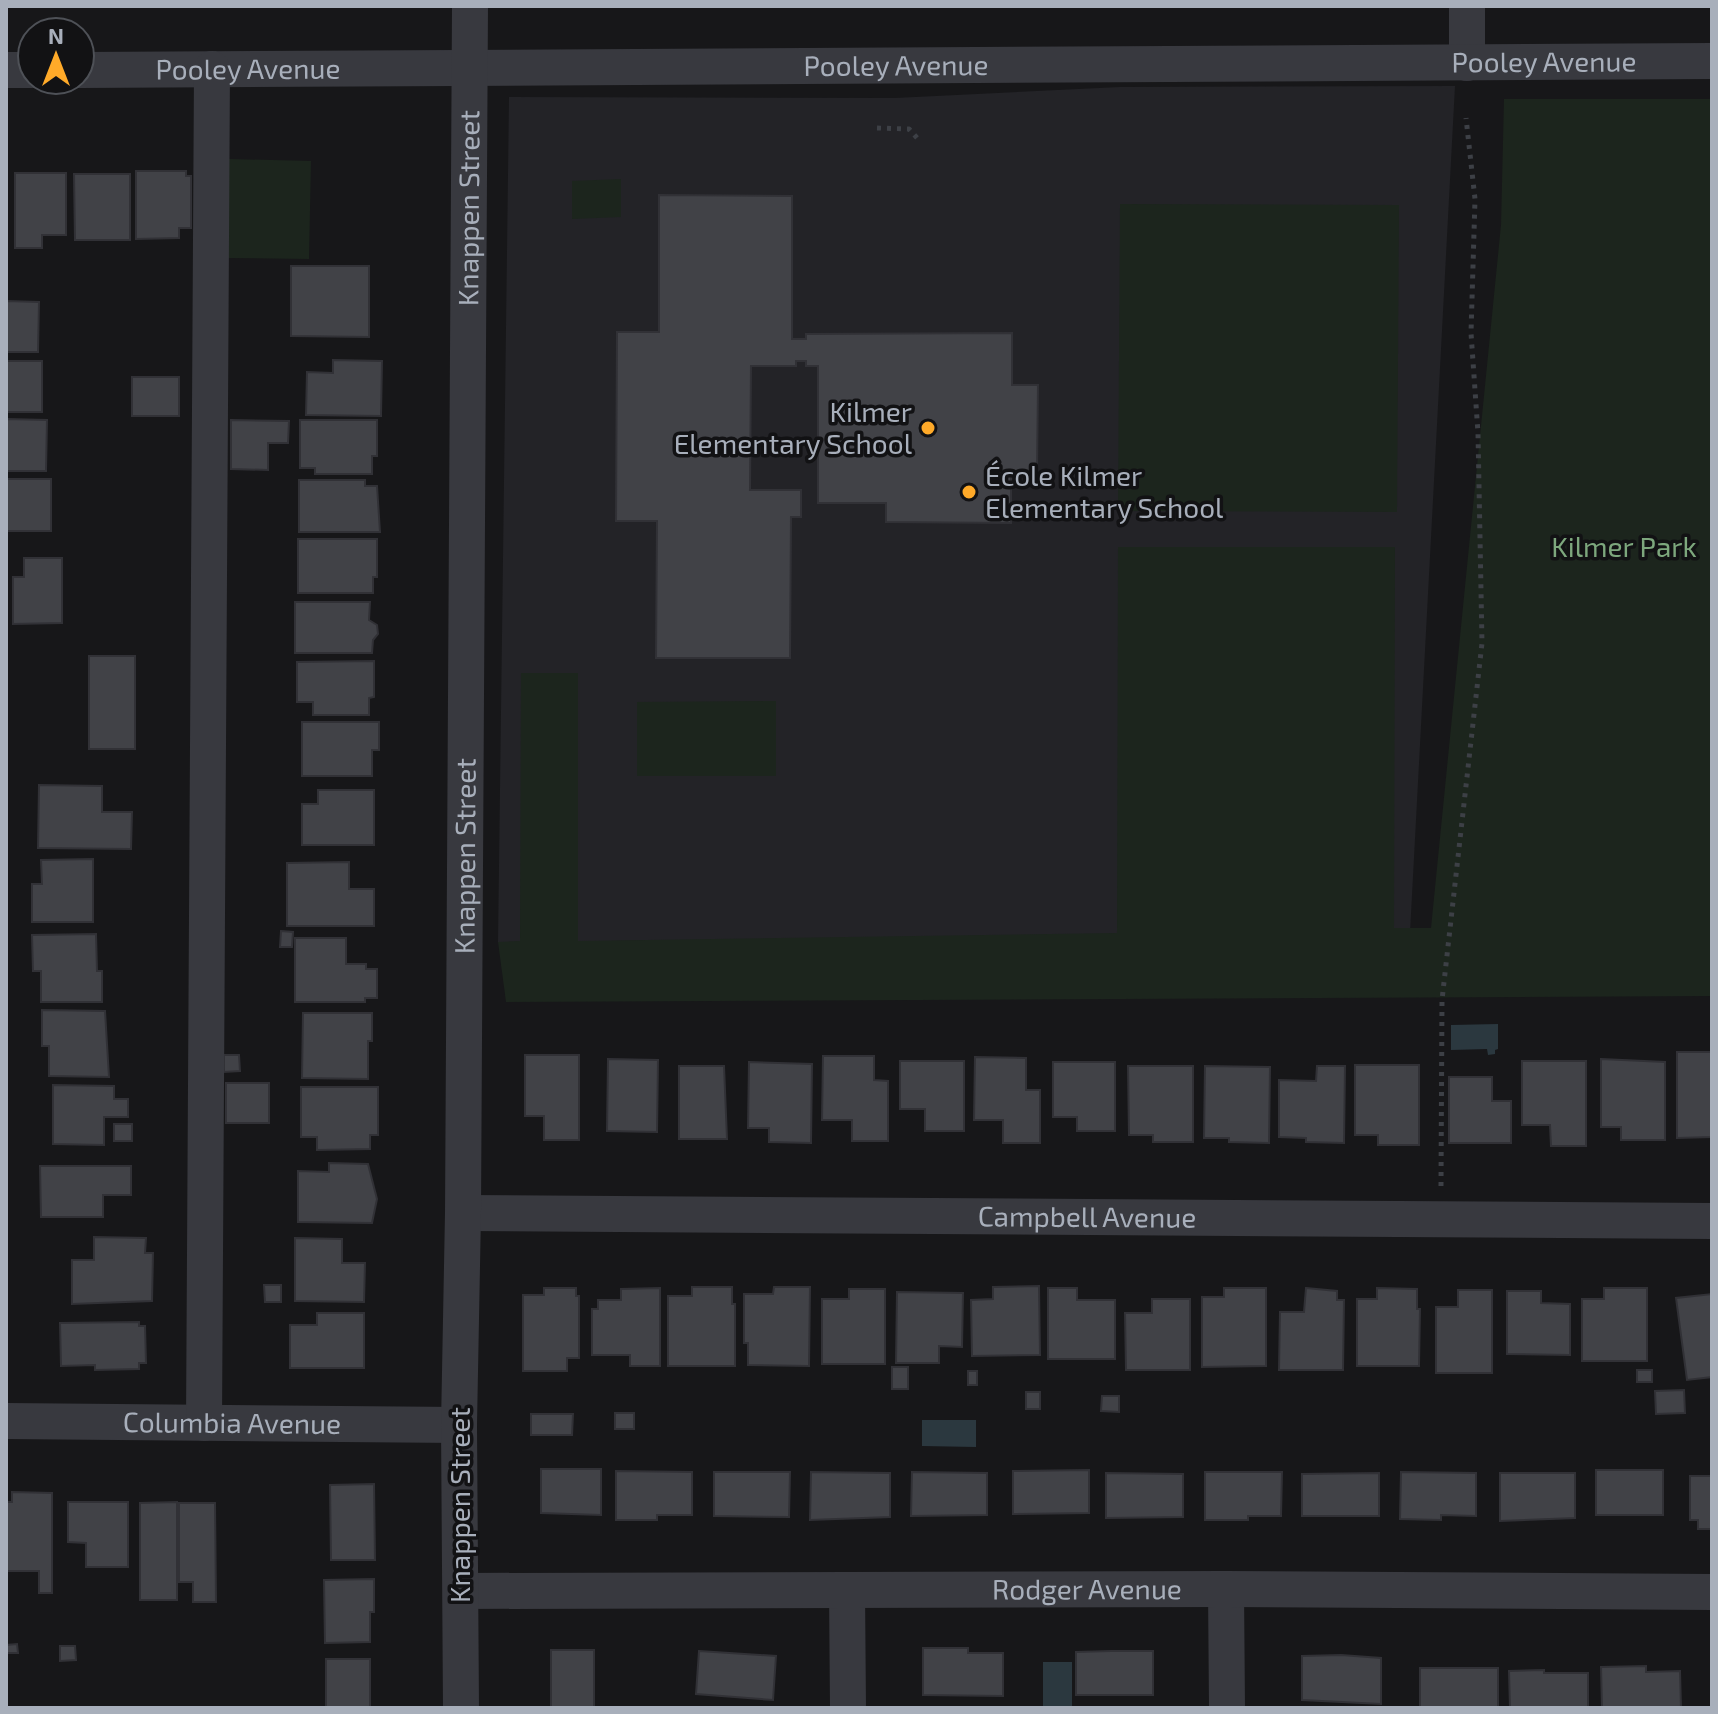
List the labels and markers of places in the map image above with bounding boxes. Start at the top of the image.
place label: Kilmer Elementary School [674,394,913,460]
marker: Kilmer Elementary School [919,419,937,437]
place label: École Kilmer Elementary School [985,458,1224,524]
marker: École Kilmer Elementary School [960,483,978,501]

